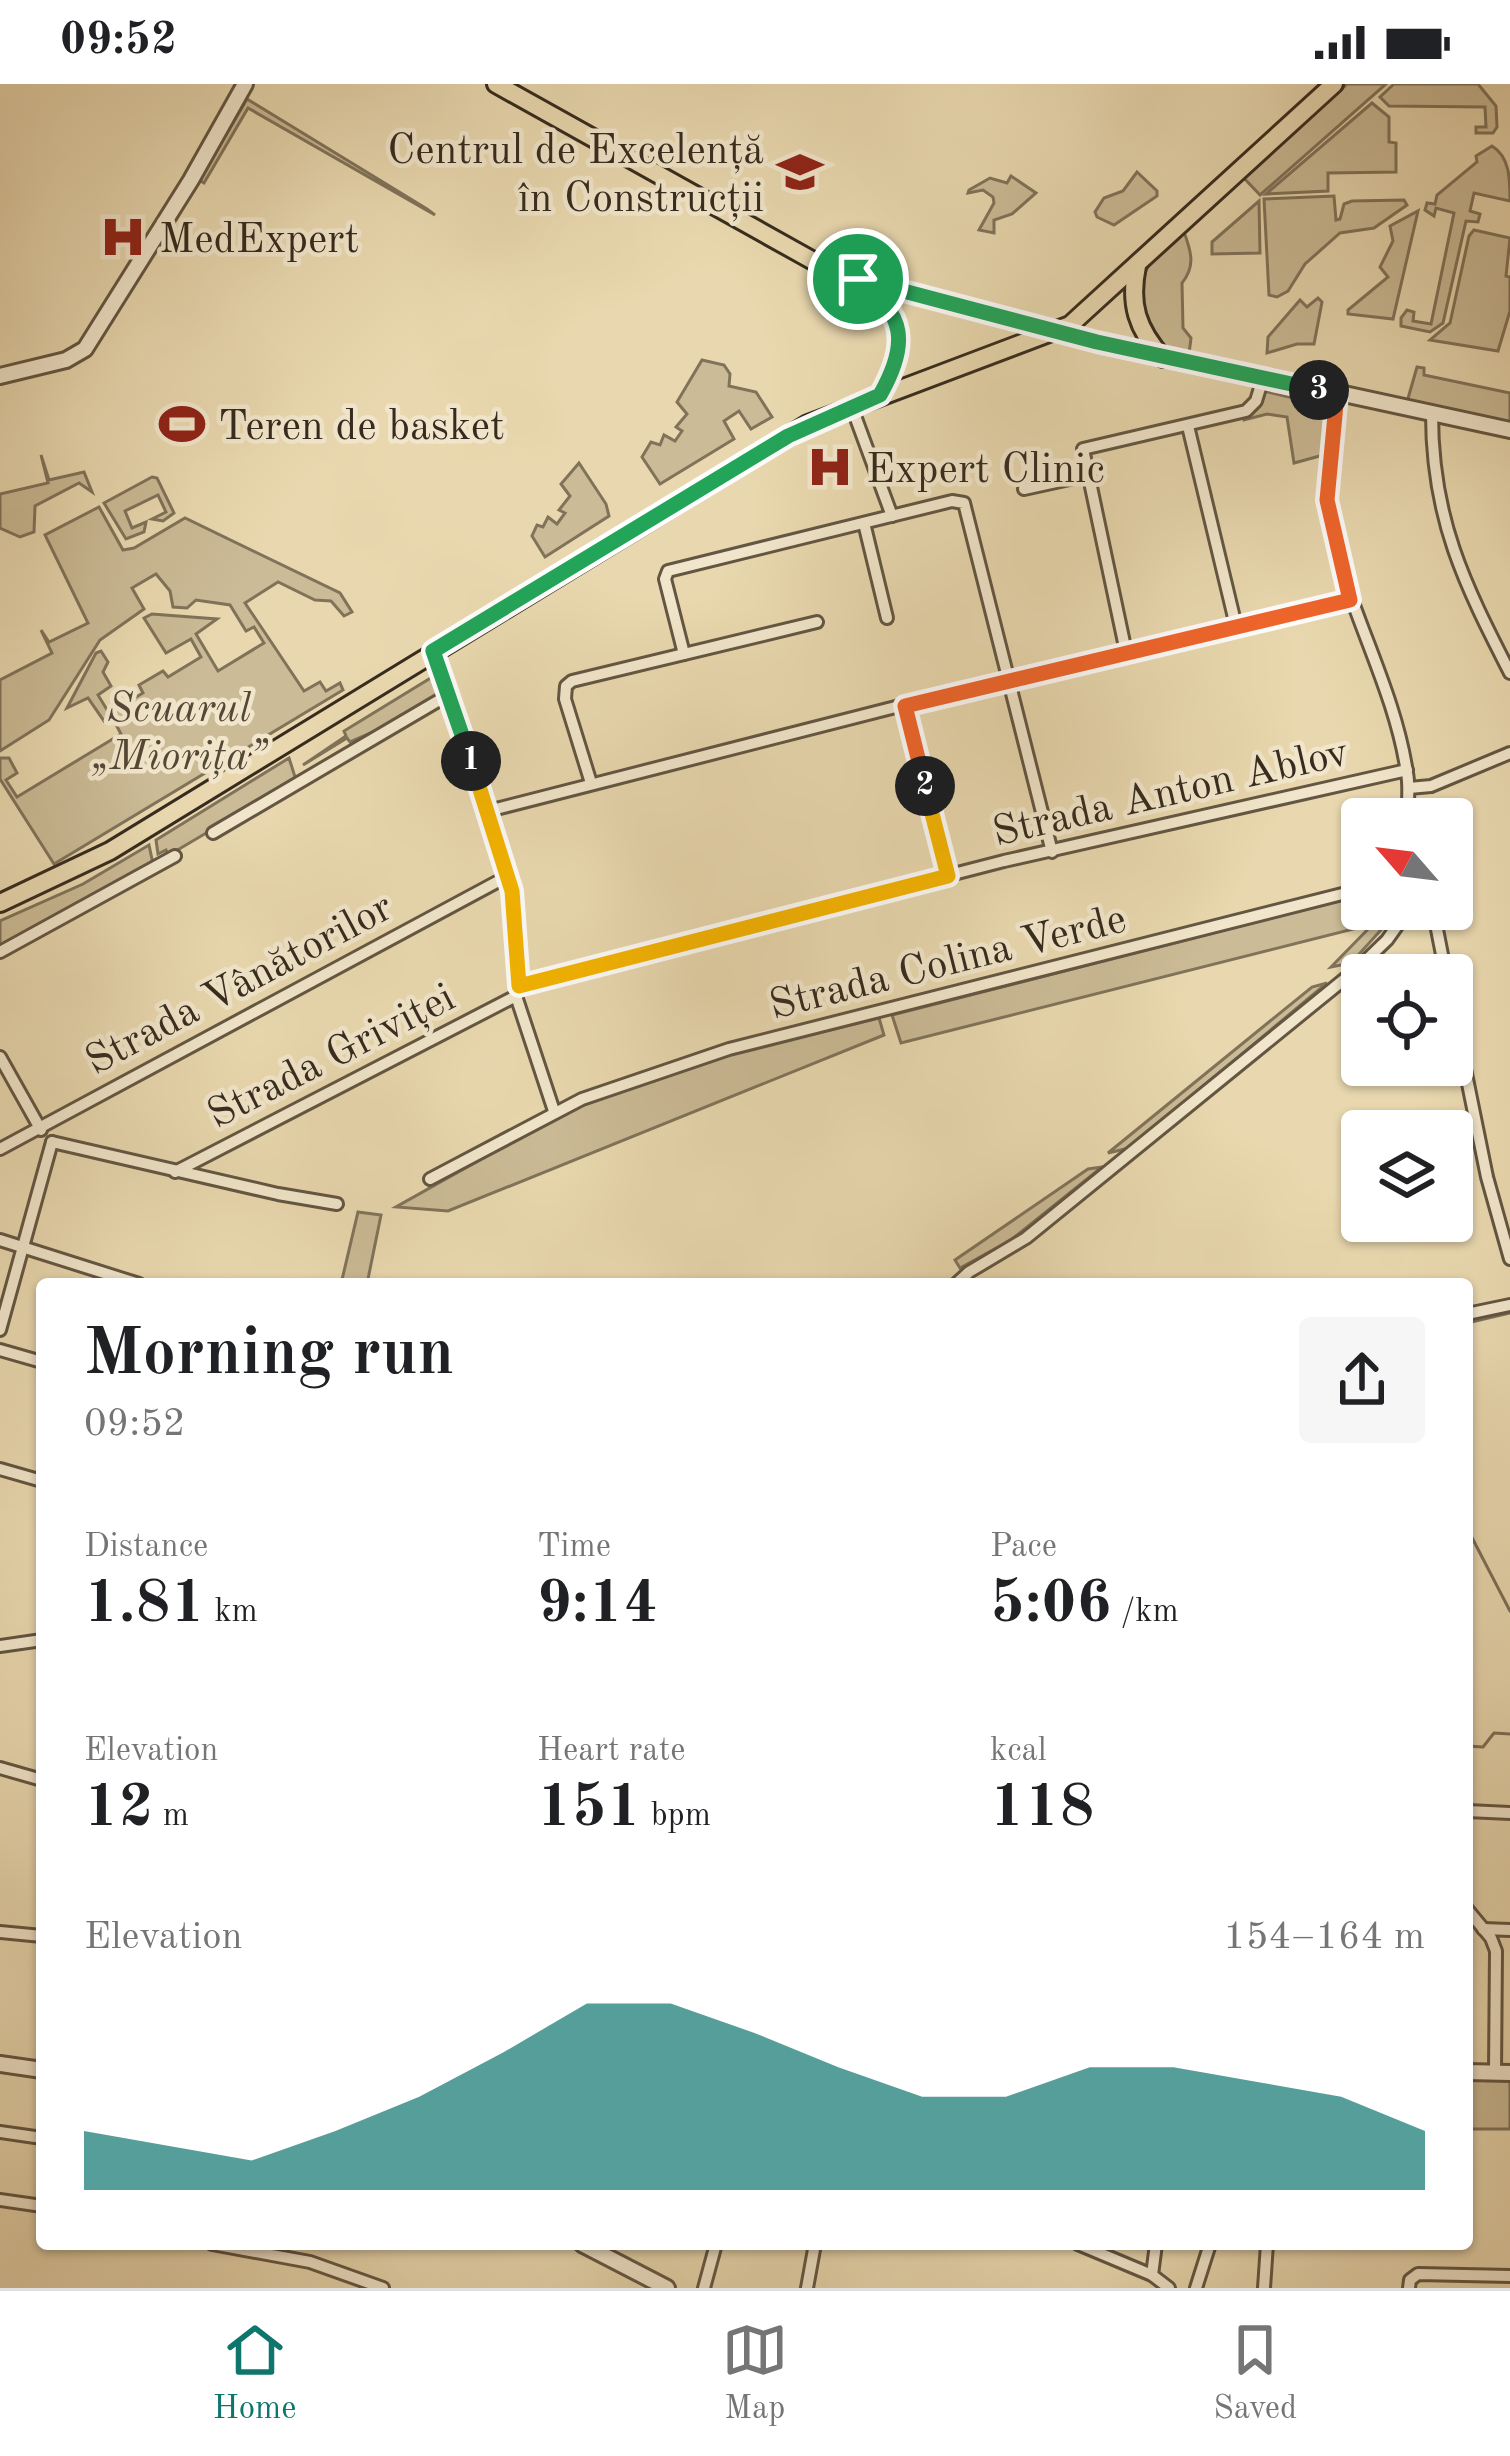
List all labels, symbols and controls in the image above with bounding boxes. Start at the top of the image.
text: 09:52 [60,19,177,64]
place label: Centrul de Excelență în Construcții [387,131,764,222]
school or university icon: Centrul de Excelență în Construcții [775,147,825,197]
hospital icon: MedExpert [98,212,148,262]
place label: MedExpert [159,220,359,262]
pin [807,228,909,330]
icon: arrive [825,246,891,312]
pin: 3 [1289,360,1349,420]
text: 3 [1309,373,1329,406]
sports icon: Teren de basket [157,399,207,449]
place label: Teren de basket [218,407,505,449]
hospital icon: Expert Clinic [805,442,855,492]
place label: Expert Clinic [866,450,1105,492]
park label: Scuarul „Miorița” [91,689,269,780]
pin: 1 [441,731,501,791]
street label: Strada Anton Ablov [989,732,1353,855]
text: 1 [461,744,481,777]
pin: 2 [895,756,955,816]
text: 2 [915,769,935,802]
north arrow [1341,798,1473,930]
map controls [1341,798,1473,1242]
street label: Strada Vânătorilor [80,887,400,1084]
street label: Strada Colina Verde [765,899,1131,1029]
button: locate [1341,954,1473,1086]
street label: Strada Griviței [202,977,462,1139]
button: layers [1341,1110,1473,1242]
button: share [1299,1317,1425,1443]
text: Morning run [84,1323,454,1389]
text: 09:52 [84,1405,185,1444]
text: Distance [84,1531,208,1564]
text: Time [537,1531,611,1564]
text: Pace [990,1531,1057,1564]
text: 1.81 [84,1575,205,1635]
text: 9:14 [537,1575,658,1635]
text: 5:06 [990,1575,1111,1635]
text: km [205,1596,258,1629]
text: /km [1111,1596,1179,1629]
text: Elevation [84,1735,218,1768]
text: Heart rate [537,1735,685,1768]
text: kcal [990,1735,1047,1768]
text: 12 [84,1779,154,1839]
text: 151 [537,1779,641,1839]
text: 118 [990,1779,1094,1839]
text: m [154,1800,189,1833]
text: bpm [641,1800,711,1833]
text: Elevation [84,1918,243,1957]
text: 154–164 m [1223,1918,1425,1957]
tab: Home [213,2317,296,2430]
tab: Map [722,2317,788,2430]
tab: Saved [1213,2317,1297,2430]

